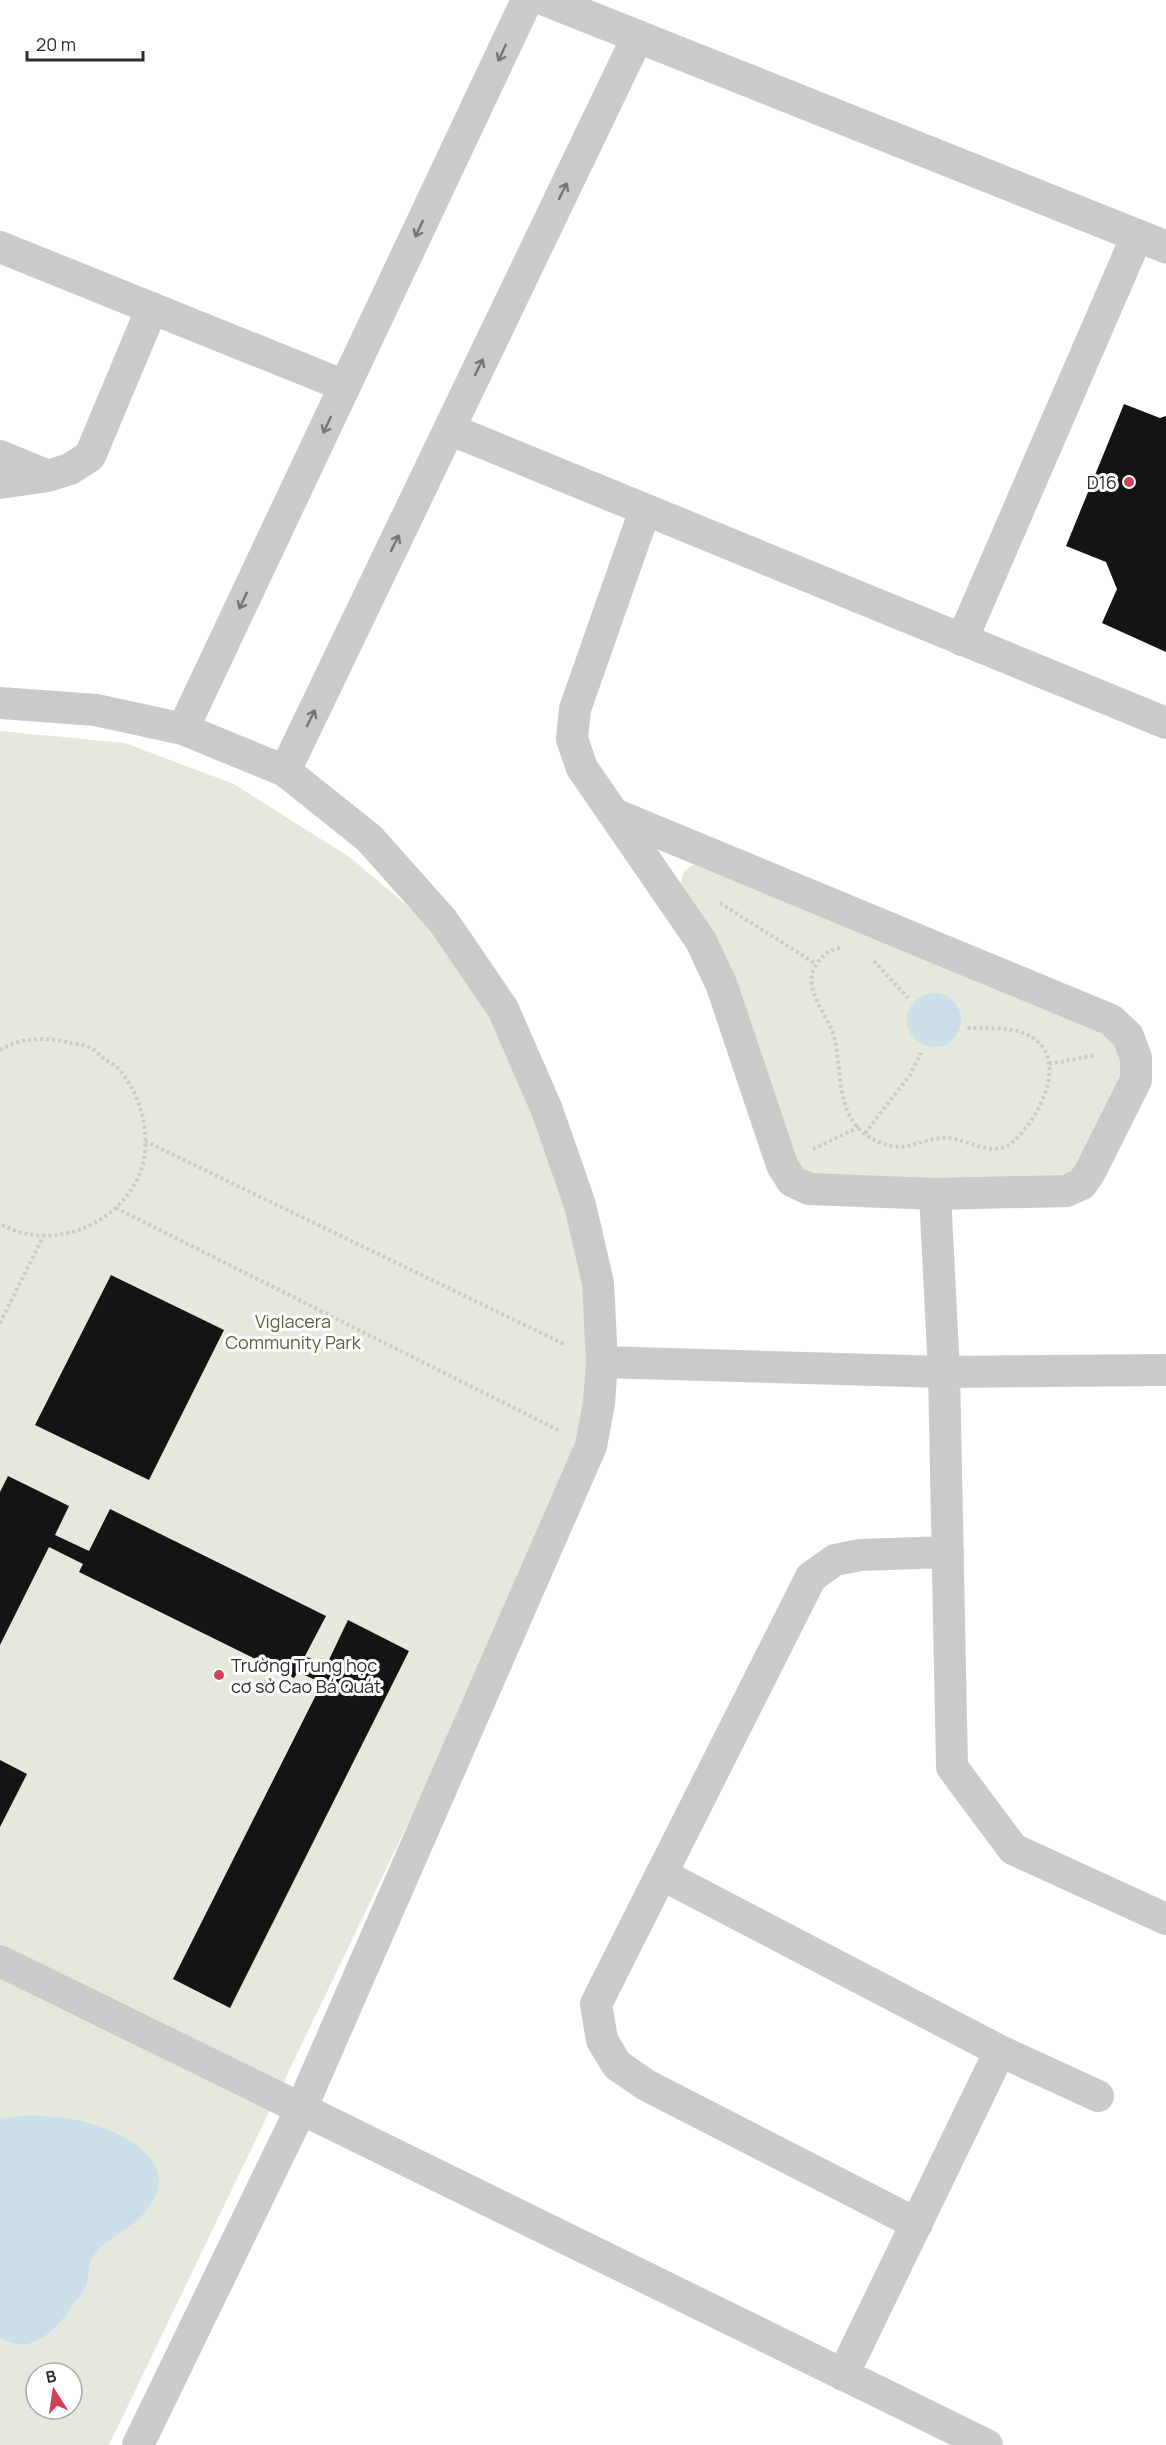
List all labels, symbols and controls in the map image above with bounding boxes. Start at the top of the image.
scale bar [27,24,142,62]
text: 20 m [36,32,76,56]
one-way arrow [496,43,508,61]
one-way arrow [558,182,570,200]
one-way arrow [413,220,425,238]
one-way arrow [473,358,485,376]
one-way arrow [320,415,332,433]
place label: D16 [1087,470,1117,494]
marker: D16 [1122,475,1136,489]
one-way arrow [389,534,401,552]
one-way arrow [237,591,249,609]
one-way arrow [305,710,317,728]
park label: Viglacera Community Park [225,1309,362,1354]
place label: Trường Trung học cơ sở Cao Bá Quát [231,1653,381,1698]
marker: Trường Trung học cơ sở Cao Bá Quát [212,1668,226,1682]
north arrow [24,2361,84,2421]
text: B [44,2365,58,2388]

